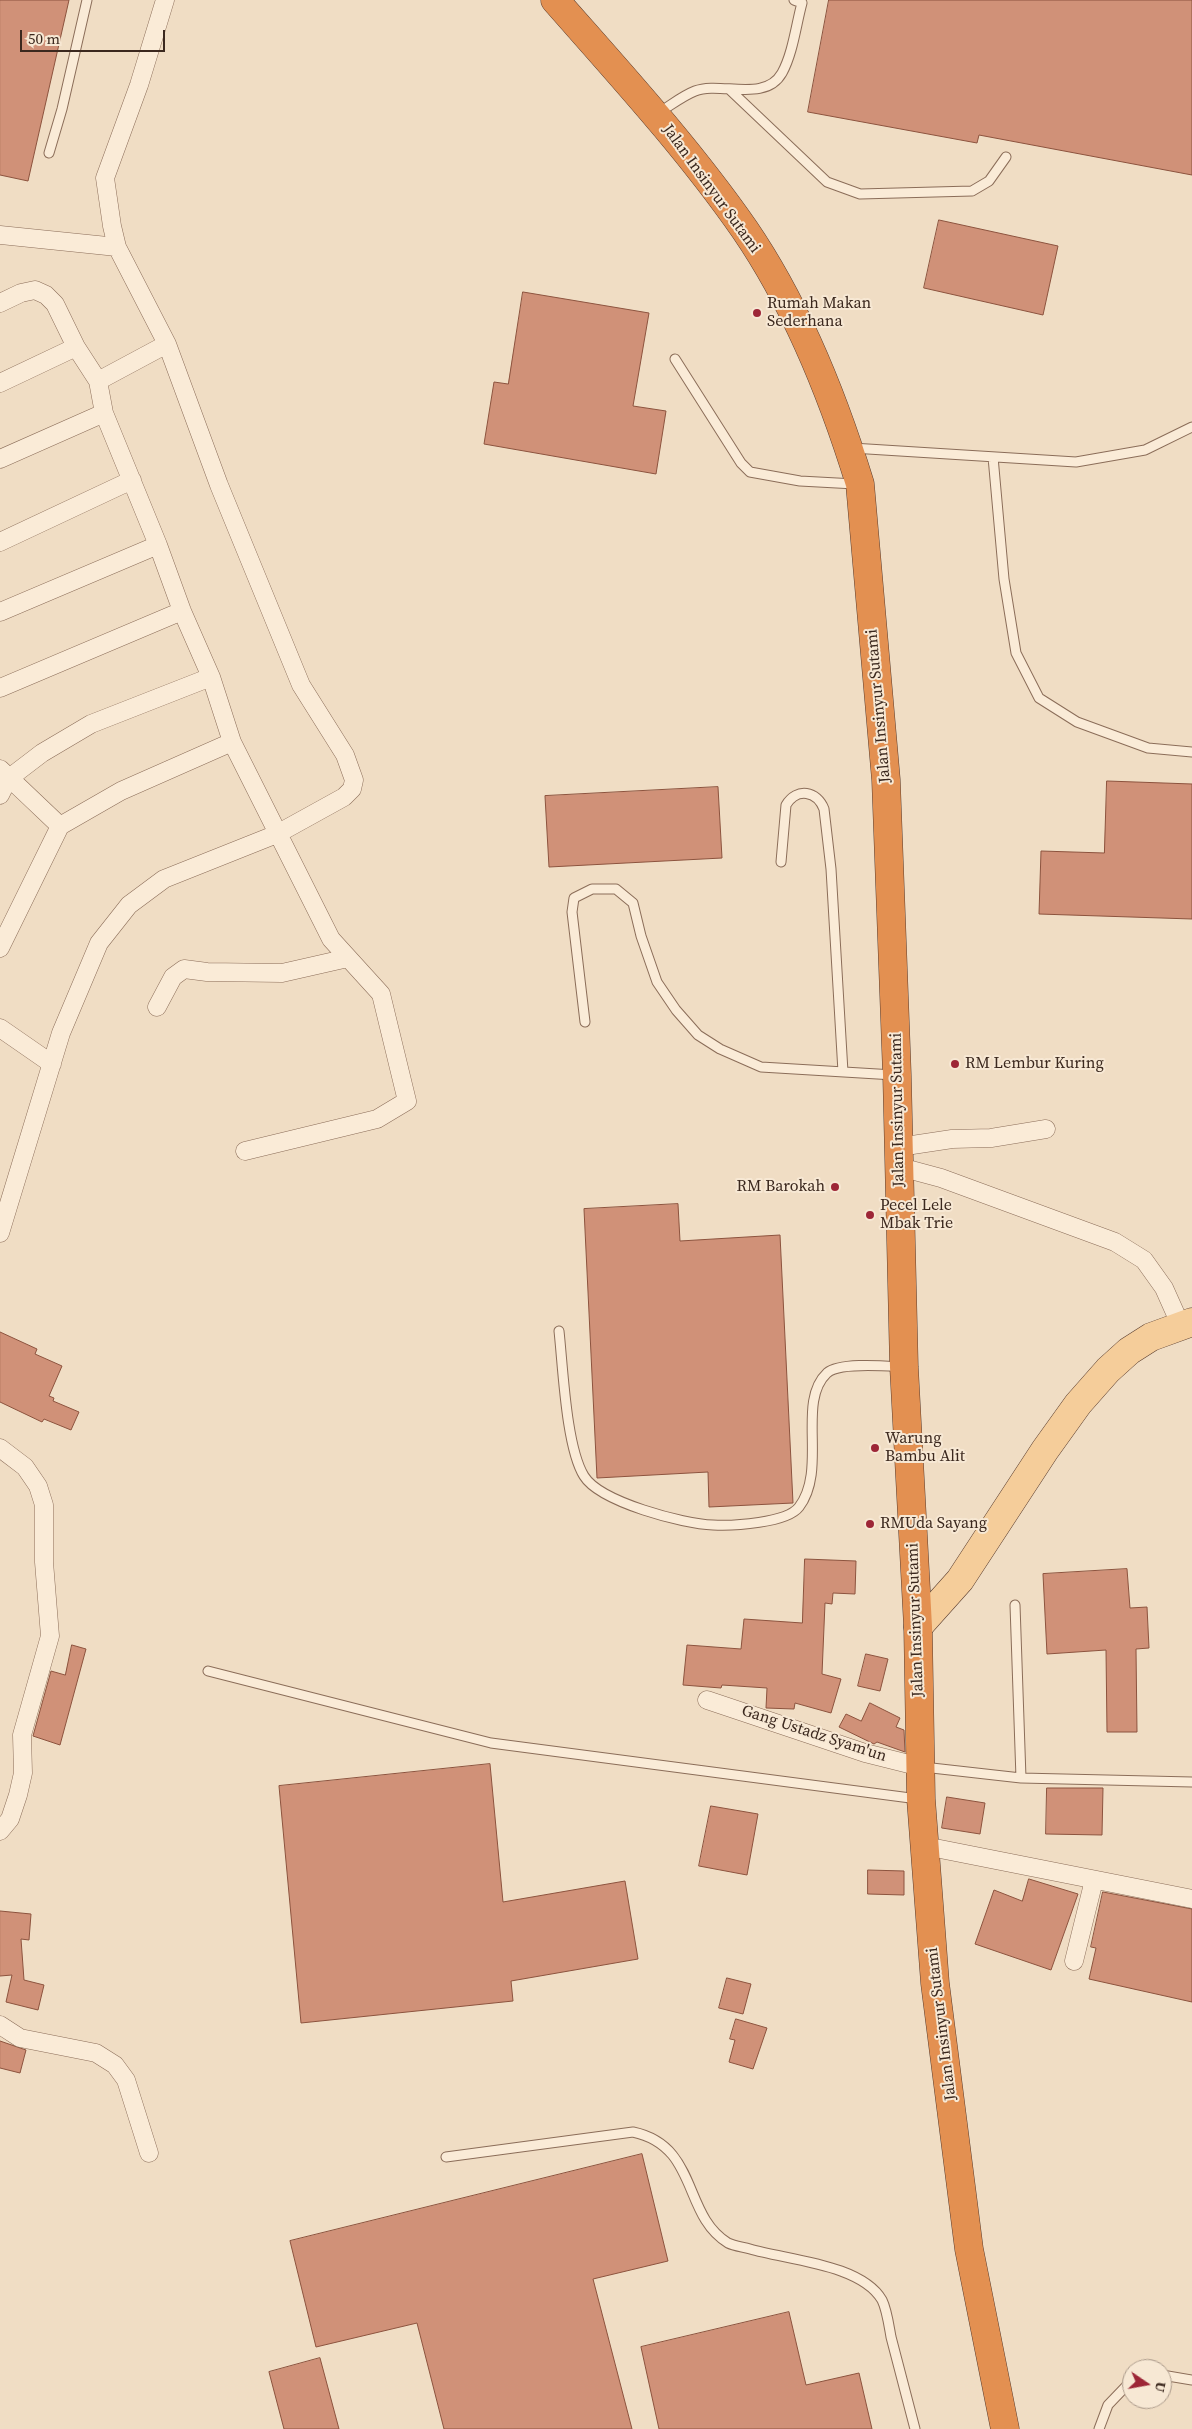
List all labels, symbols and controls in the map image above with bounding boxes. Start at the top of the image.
scale bar [22,20,168,52]
text: 50 m [28,28,60,49]
street label: Jalan Insinyur Sutami [658,121,764,257]
place label: Rumah Makan Sederhana [767,294,871,332]
marker: Rumah Makan Sederhana [751,307,763,319]
street label: Jalan Insinyur Sutami [863,628,895,784]
street label: Jalan Insinyur Sutami [887,1033,909,1187]
place label: RM Lembur Kuring [965,1054,1104,1074]
marker: RM Lembur Kuring [949,1058,961,1070]
place label: RM Barokah [737,1177,825,1197]
marker: RM Barokah [829,1181,841,1193]
place label: Pecel Lele Mbak Trie [880,1196,953,1234]
marker: Pecel Lele Mbak Trie [864,1209,876,1221]
place label: Warung Bambu Alit [885,1429,965,1467]
marker: Warung Bambu Alit [869,1442,881,1454]
place label: RMUda Sayang [880,1514,987,1534]
marker: RMUda Sayang [864,1518,876,1530]
street label: Jalan Insinyur Sutami [904,1543,928,1697]
street label: Gang Ustadz Syam'un [739,1701,889,1767]
street label: Jalan Insinyur Sutami [923,1946,961,2102]
north arrow [1122,2359,1172,2409]
text: U [1150,2380,1172,2394]

